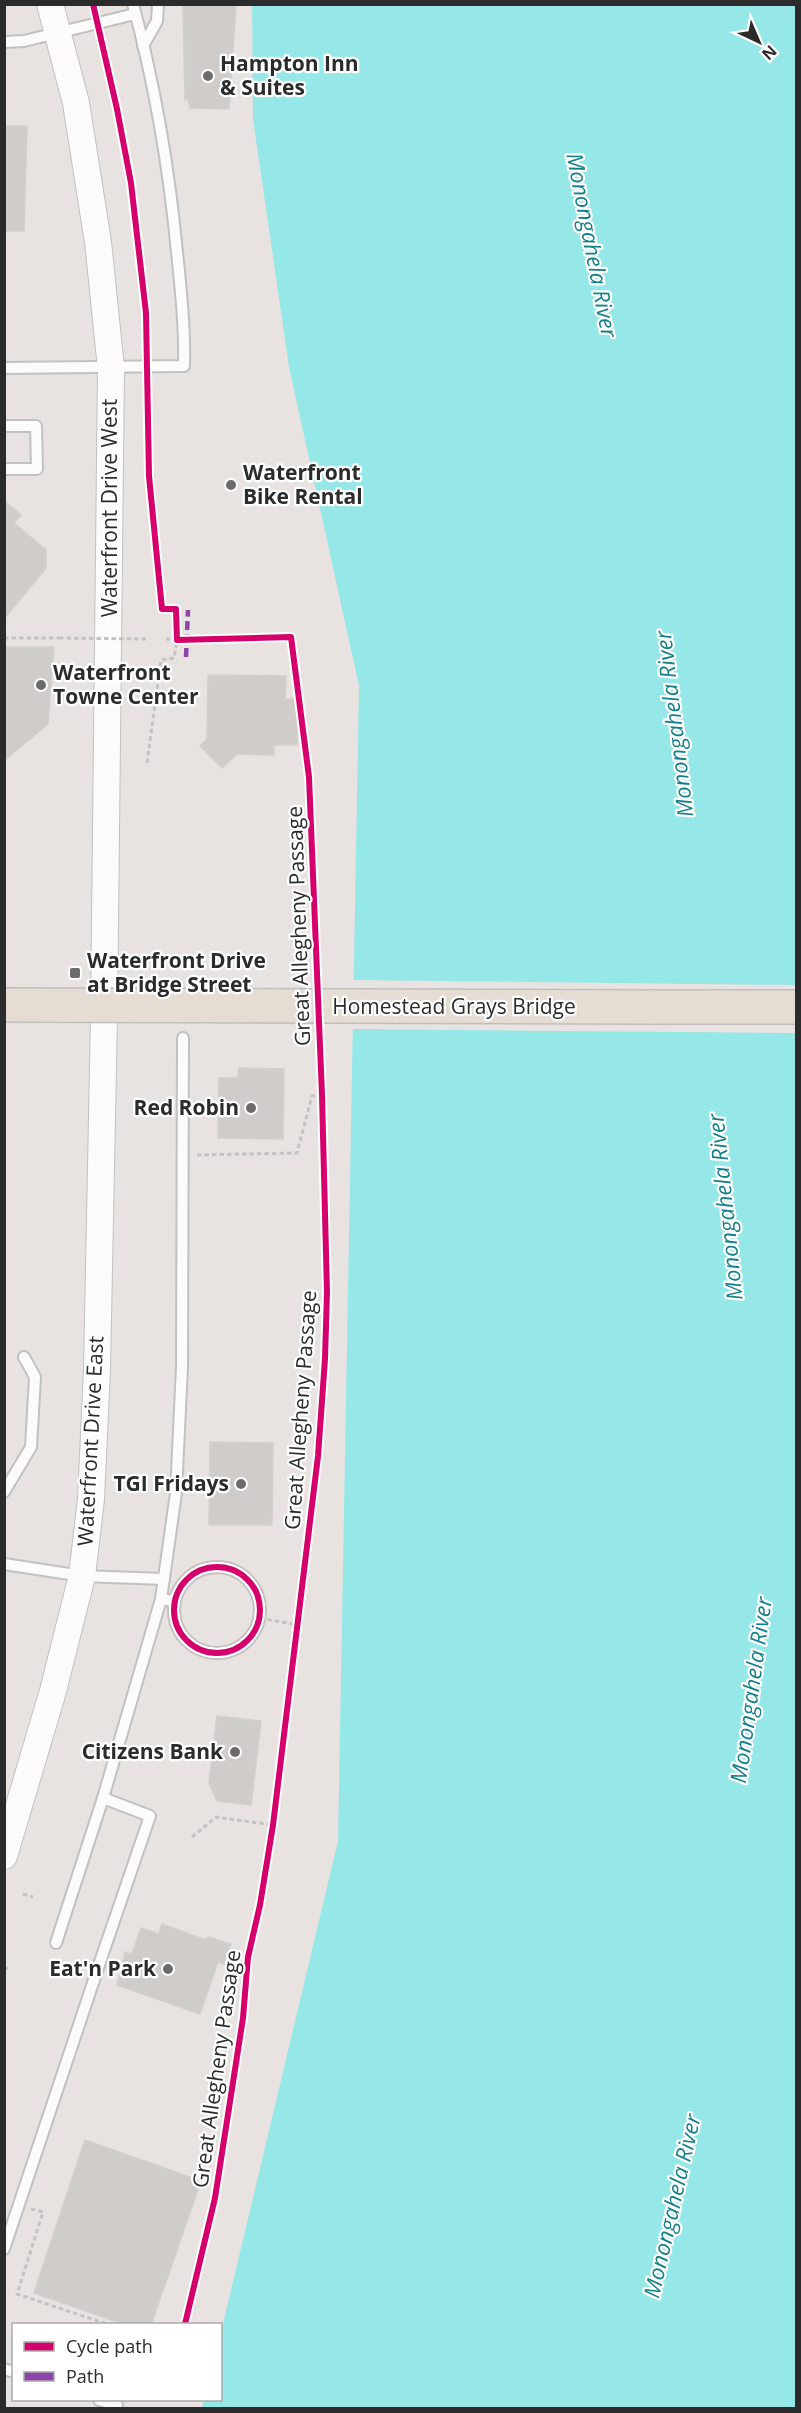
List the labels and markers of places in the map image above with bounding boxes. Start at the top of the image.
place label: Hampton Inn & Suites [220,49,359,101]
marker: Hampton Inn & Suites [201,69,215,83]
place label: Waterfront Bike Rental [243,458,363,510]
marker: Waterfront Bike Rental [224,478,238,492]
place label: Waterfront Towne Center [53,658,199,710]
marker: Waterfront Towne Center [34,678,48,692]
place label: Waterfront Drive at Bridge Street [87,946,266,998]
marker: Waterfront Drive at Bridge Street [68,966,82,980]
place label: Red Robin [134,1093,239,1121]
marker: Red Robin [244,1101,258,1115]
place label: TGI Fridays [113,1469,229,1497]
marker: TGI Fridays [234,1477,248,1491]
place label: Citizens Bank [82,1737,224,1765]
marker: Citizens Bank [228,1745,242,1759]
place label: Eat'n Park [49,1954,157,1982]
marker: Eat'n Park [161,1962,175,1976]

